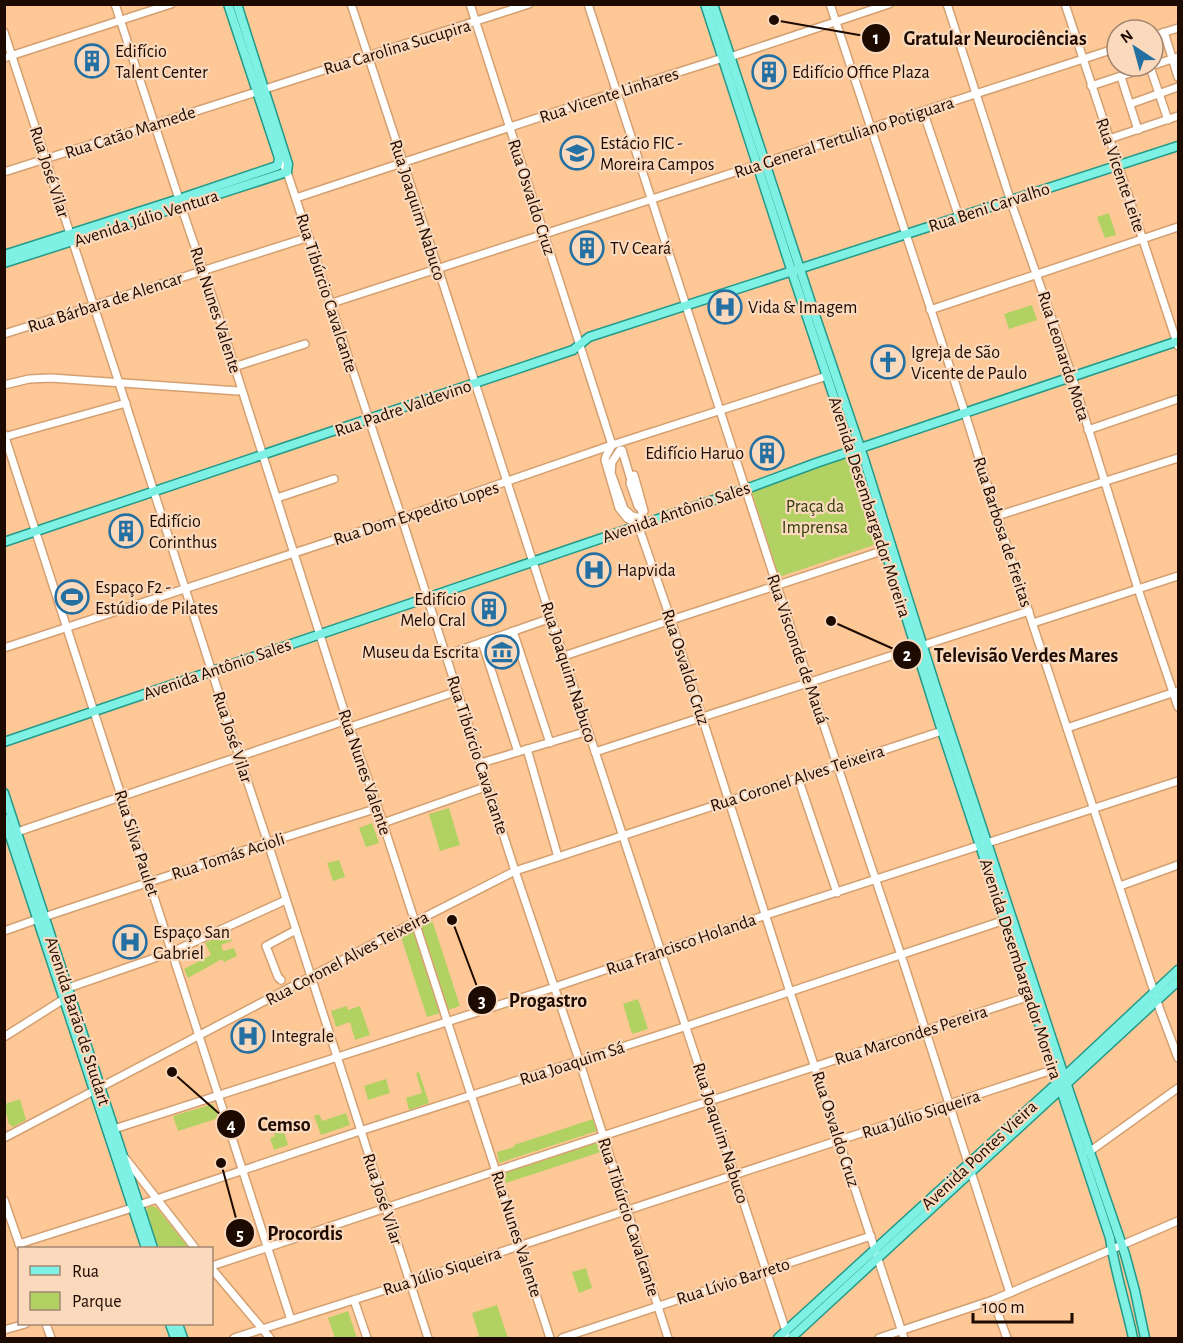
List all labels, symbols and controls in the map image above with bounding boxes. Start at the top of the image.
street label: Rua Carolina Sucupira [322,17,473,79]
north arrow [1105,18,1165,78]
callout: Gratular Neurociências [861,19,1099,57]
text: N [1118,27,1136,46]
text: Gratular Neurociências [903,29,1087,49]
text: 1 [873,30,879,48]
building icon: Edifício Talent Center [74,43,110,79]
place label: Edifício Talent Center [115,43,208,82]
building icon: Edifício Office Plaza [751,54,787,90]
place label: Edifício Office Plaza [792,64,930,82]
street label: Rua Vicente Linhares [537,65,681,127]
street label: Rua General Tertuliano Potiguara [732,94,956,182]
street label: Rua Catão Mamede [63,103,198,163]
street label: Rua Vicente Leite [1092,116,1148,235]
street label: Rua José Vilar [26,124,72,220]
school or university icon: Estácio FIC - Moreira Campos [559,135,595,171]
place label: Estácio FIC - Moreira Campos [600,135,714,174]
street label: Rua Osvaldo Cruz [504,137,558,258]
street label: Rua Joaquim Nabuco [386,138,448,283]
street label: Rua Beni Carvalho [926,180,1052,236]
street label: Avenida Júlio Ventura [72,187,221,251]
street label: Rua Tibúrcio Cavalcante [292,212,360,375]
building icon: TV Ceará [569,230,605,266]
place label: TV Ceará [610,240,671,258]
street label: Rua Nunes Valente [186,245,244,376]
street label: Rua Bárbara de Alencar [26,269,185,337]
hospital icon: Vida & Imagem [707,289,743,325]
street label: Rua Leonardo Mota [1034,289,1093,423]
place label: Vida & Imagem [748,299,857,317]
church icon: Igreja de São Vicente de Paulo [870,344,906,380]
place label: Igreja de São Vicente de Paulo [911,344,1027,383]
street label: Rua Padre Valdevino [333,377,474,441]
street label: Avenida Desembargador Moreira [825,395,913,620]
building icon: Edifício Haruo [749,435,785,471]
place label: Edifício Haruo [645,445,744,463]
street label: Rua Barbosa de Freitas [969,455,1035,610]
street label: Rua Dom Expedito Lopes [331,479,501,549]
street label: Avenida Antônio Sales [600,479,753,547]
park label: Praça da Imprensa [782,498,848,537]
building icon: Edifício Corinthus [108,513,144,549]
place label: Edifício Corinthus [149,513,217,552]
hospital icon: Hapvida [576,552,612,588]
place label: Hapvida [617,562,676,580]
street label: Rua Visconde de Mauá [763,572,831,727]
sports icon: Espaço F2 - Estúdio de Pilates [54,579,90,615]
place label: Espaço F2 - Estúdio de Pilates [95,579,218,618]
place label: Edifício Melo Cral [400,591,466,630]
building icon: Edifício Melo Cral [471,591,507,627]
street label: Rua Joaquim Nabuco [537,600,599,745]
street label: Rua Osvaldo Cruz [658,607,712,728]
museum icon: Museu da Escrita [484,634,520,670]
street label: Avenida Antônio Sales [141,636,294,704]
callout: Televisão Verdes Mares [892,636,1130,674]
place label: Museu da Escrita [362,644,479,662]
text: Televisão Verdes Mares [934,646,1118,666]
text: 2 [903,647,912,665]
street label: Rua Tibúrcio Cavalcante [443,674,511,837]
street label: Rua José Vilar [209,689,255,785]
street label: Rua Nunes Valente [334,707,394,838]
street label: Rua Coronel Alves Teixeira [708,742,887,816]
street label: Rua Silva Paulet [110,788,162,899]
street label: Rua Tomás Acioli [170,830,287,884]
street label: Avenida Desembargador Moreira [976,857,1064,1082]
street label: Rua Coronel Alves Teixeira [263,908,432,1009]
street label: Rua Francisco Holanda [604,911,759,979]
hospital icon: Espaço San Gabriel [112,924,148,960]
place label: Espaço San Gabriel [153,924,230,963]
street label: Avenida Barão de Studart [41,935,113,1108]
callout: Progastro [467,981,599,1019]
text: Progastro [509,991,587,1011]
text: 3 [478,993,486,1011]
street label: Rua Marcondes Pereira [833,1003,990,1069]
hospital icon: Integrale [230,1018,266,1054]
place label: Integrale [271,1028,334,1046]
street label: Rua Joaquim Sá [518,1039,627,1089]
street label: Rua Joaquim Nabuco [689,1061,751,1206]
street label: Rua Osvaldo Cruz [808,1069,862,1190]
street label: Rua Júlio Siqueira [860,1087,983,1143]
street label: Avenida Pontes Vieira [918,1098,1041,1214]
callout: Cemso [216,1105,323,1143]
text: Cemso [257,1115,311,1135]
text: 4 [226,1117,236,1135]
street label: Rua Tibúrcio Cavalcante [594,1136,662,1299]
street label: Rua José Vilar [359,1151,405,1247]
street label: Rua Nunes Valente [487,1169,545,1300]
callout: Procordis [225,1214,354,1252]
text: Procordis [267,1224,343,1244]
text: 5 [236,1226,244,1244]
street label: Rua Júlio Siqueira [381,1244,504,1300]
legend [18,1247,213,1325]
street label: Rua Lívio Barreto [675,1255,792,1309]
text: Rua [72,1263,99,1281]
scale bar [973,1286,1072,1324]
text: Parque [72,1293,121,1311]
text: 100 m [982,1299,1025,1317]

